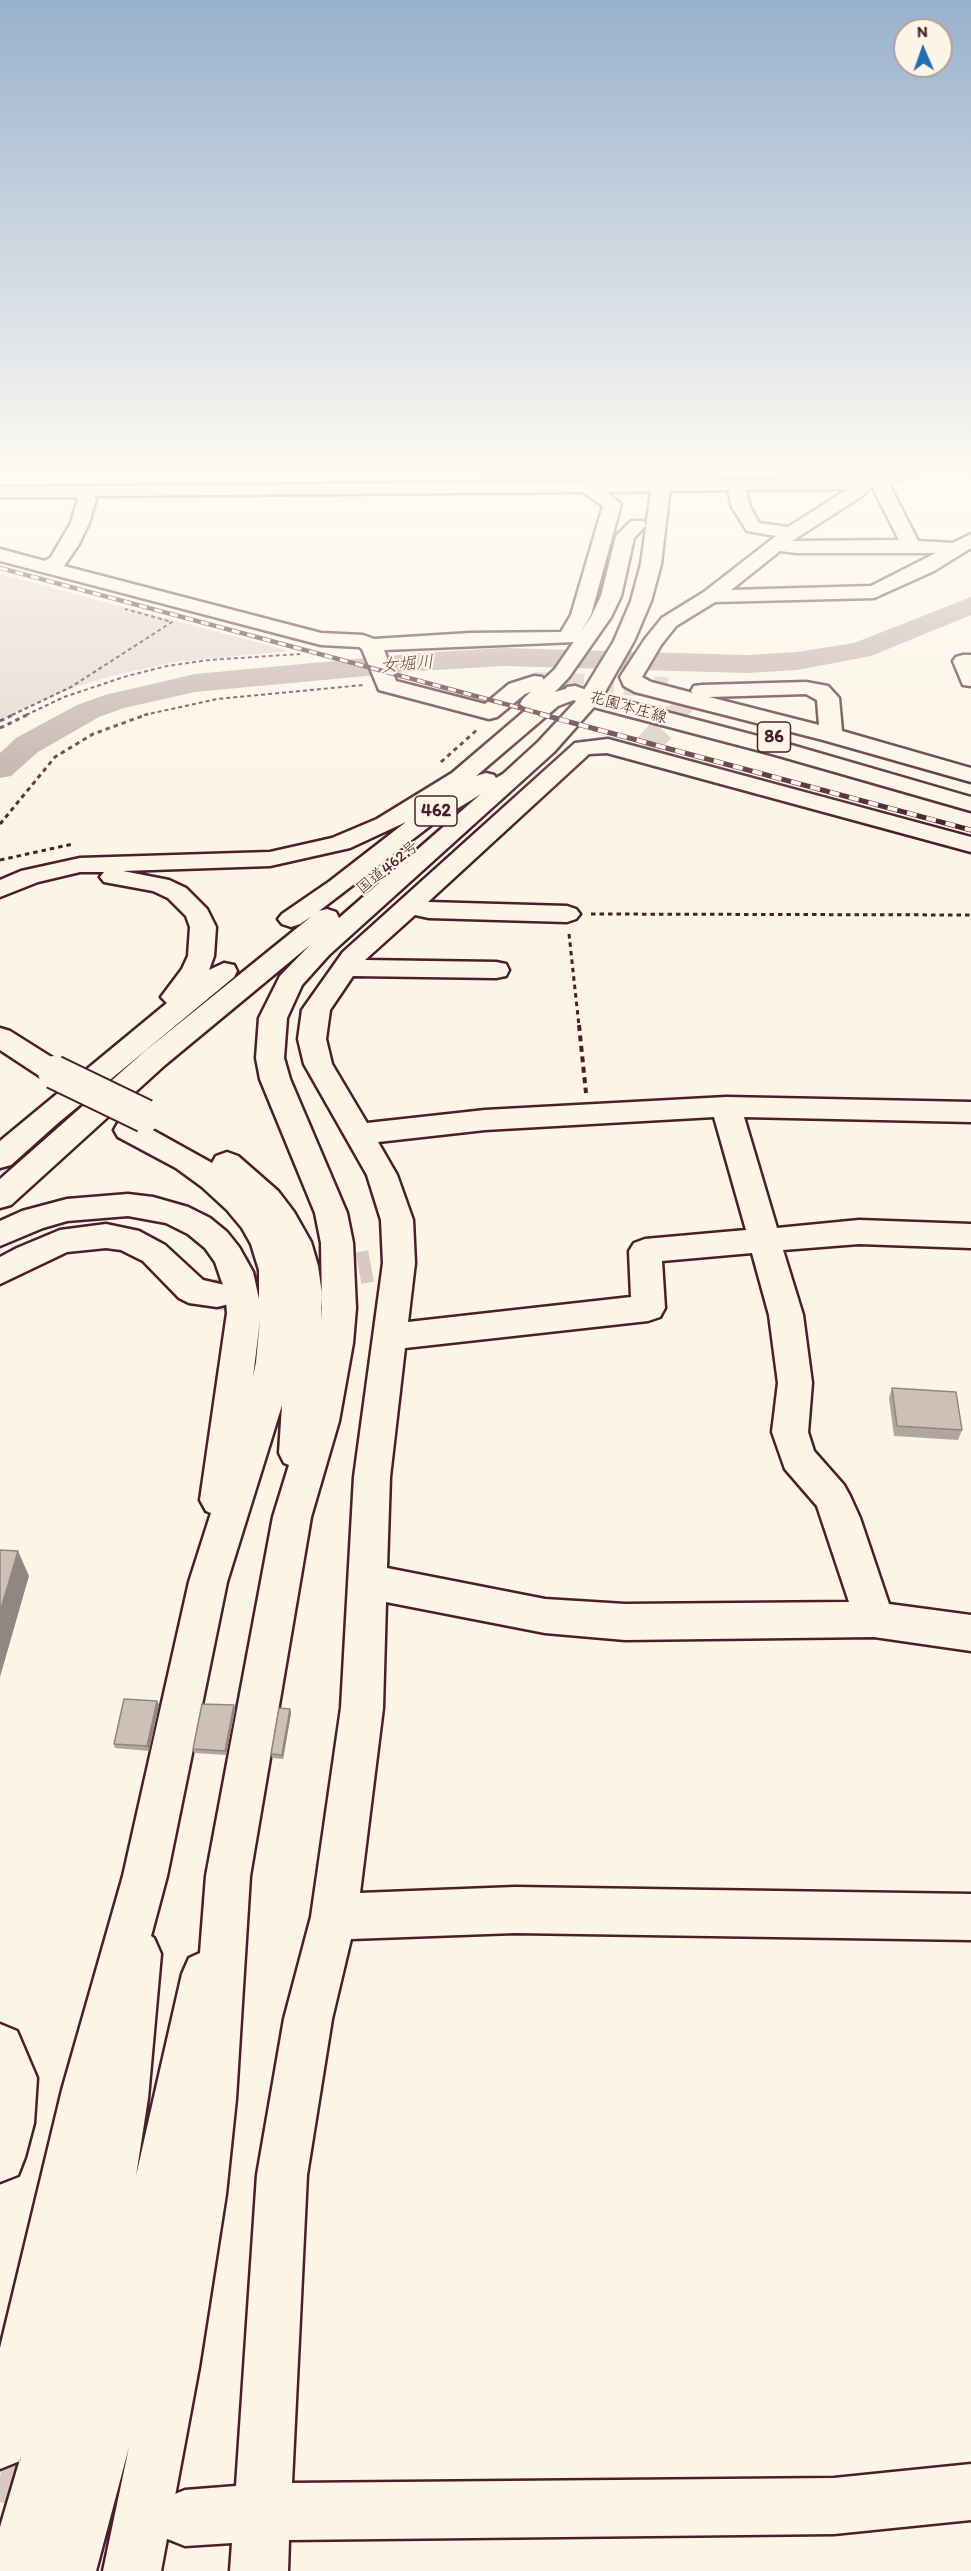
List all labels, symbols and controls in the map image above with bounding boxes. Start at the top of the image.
north arrow [893,18,953,78]
text: N [917,22,928,41]
water label: 女堀川 [379,652,435,678]
street label: 花園本庄線 [587,688,669,728]
road number: 86 [758,722,790,752]
road number: 462 [415,796,457,826]
street label: 国道462号 [353,837,423,899]

